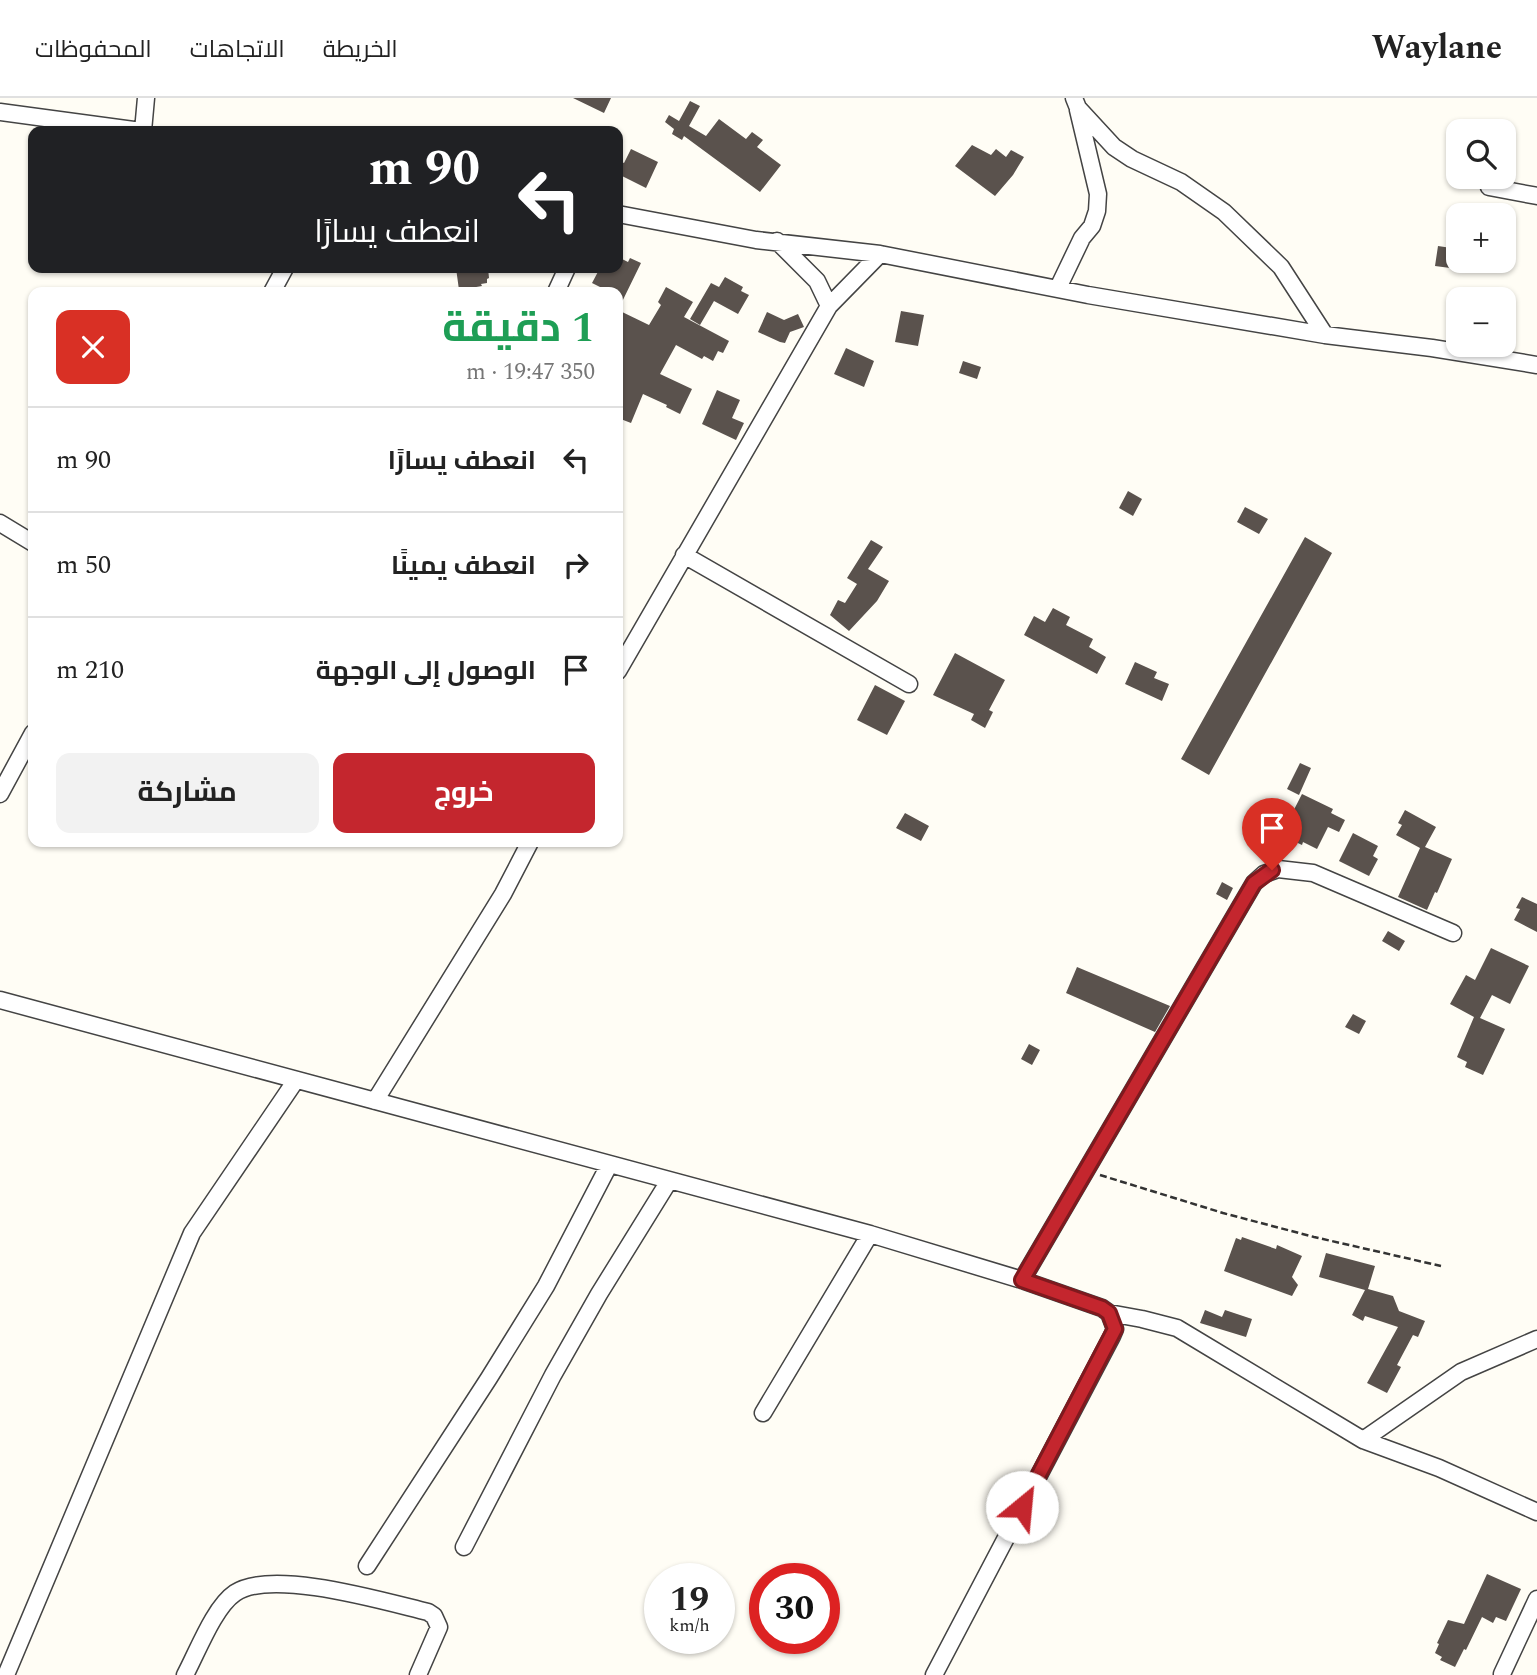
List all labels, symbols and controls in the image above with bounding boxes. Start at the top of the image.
text: Waylane [1372,23,1502,73]
text: المحفوظات [35,32,152,68]
text: الاتجاهات [190,32,285,68]
text: الخريطة [323,32,398,68]
map controls [1446,119,1516,357]
button: search [1446,119,1516,189]
text: 90 m [369,132,480,207]
icon: left [504,154,595,245]
button: + [1446,203,1516,273]
text: انعطف يسارًا [314,208,480,257]
button: − [1446,287,1516,357]
text: 1 دقيقة [442,297,595,360]
button: close [56,310,130,384]
text: 350 m · 19:47 [466,355,595,390]
text: 90 m [56,440,111,480]
text: انعطف يسارًا [388,441,536,481]
icon: left [557,441,595,479]
text: 50 m [56,545,111,585]
text: انعطف يمينًا [391,546,536,586]
icon: right [557,546,595,584]
text: 210 m [56,650,124,690]
text: الوصول إلى الوجهة [316,651,536,691]
icon: arrive [557,651,595,689]
button: مشاركة [56,753,319,833]
button: خروج [333,753,595,833]
pin [1242,798,1302,870]
icon: arrive [1253,809,1291,847]
position arrow [985,1470,1059,1544]
speed limit sign: 30 [749,1563,840,1654]
text: 19 [670,1573,709,1626]
text: km/h [669,1612,710,1639]

